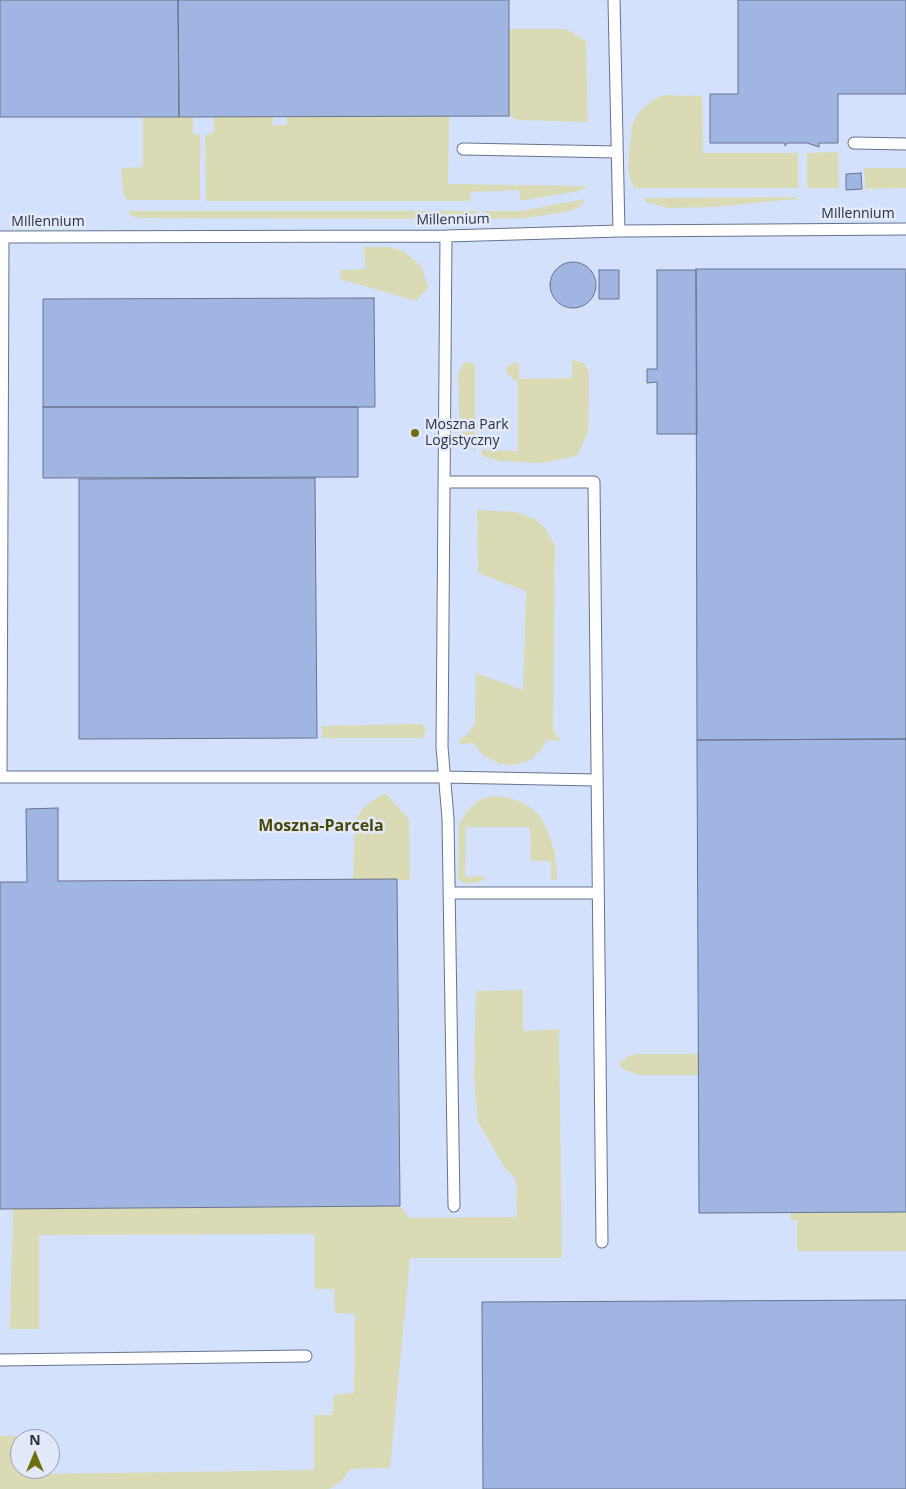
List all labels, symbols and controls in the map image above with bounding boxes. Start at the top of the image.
street label: Millennium [821,206,895,222]
street label: Millennium [416,211,490,229]
street label: Millennium [11,214,85,230]
place label: Moszna Park Logistyczny [425,417,509,450]
marker: Moszna Park Logistyczny [409,427,421,439]
district label: Moszna-Parcela [258,816,384,836]
north arrow [10,1429,60,1479]
text: N [29,1430,41,1449]

